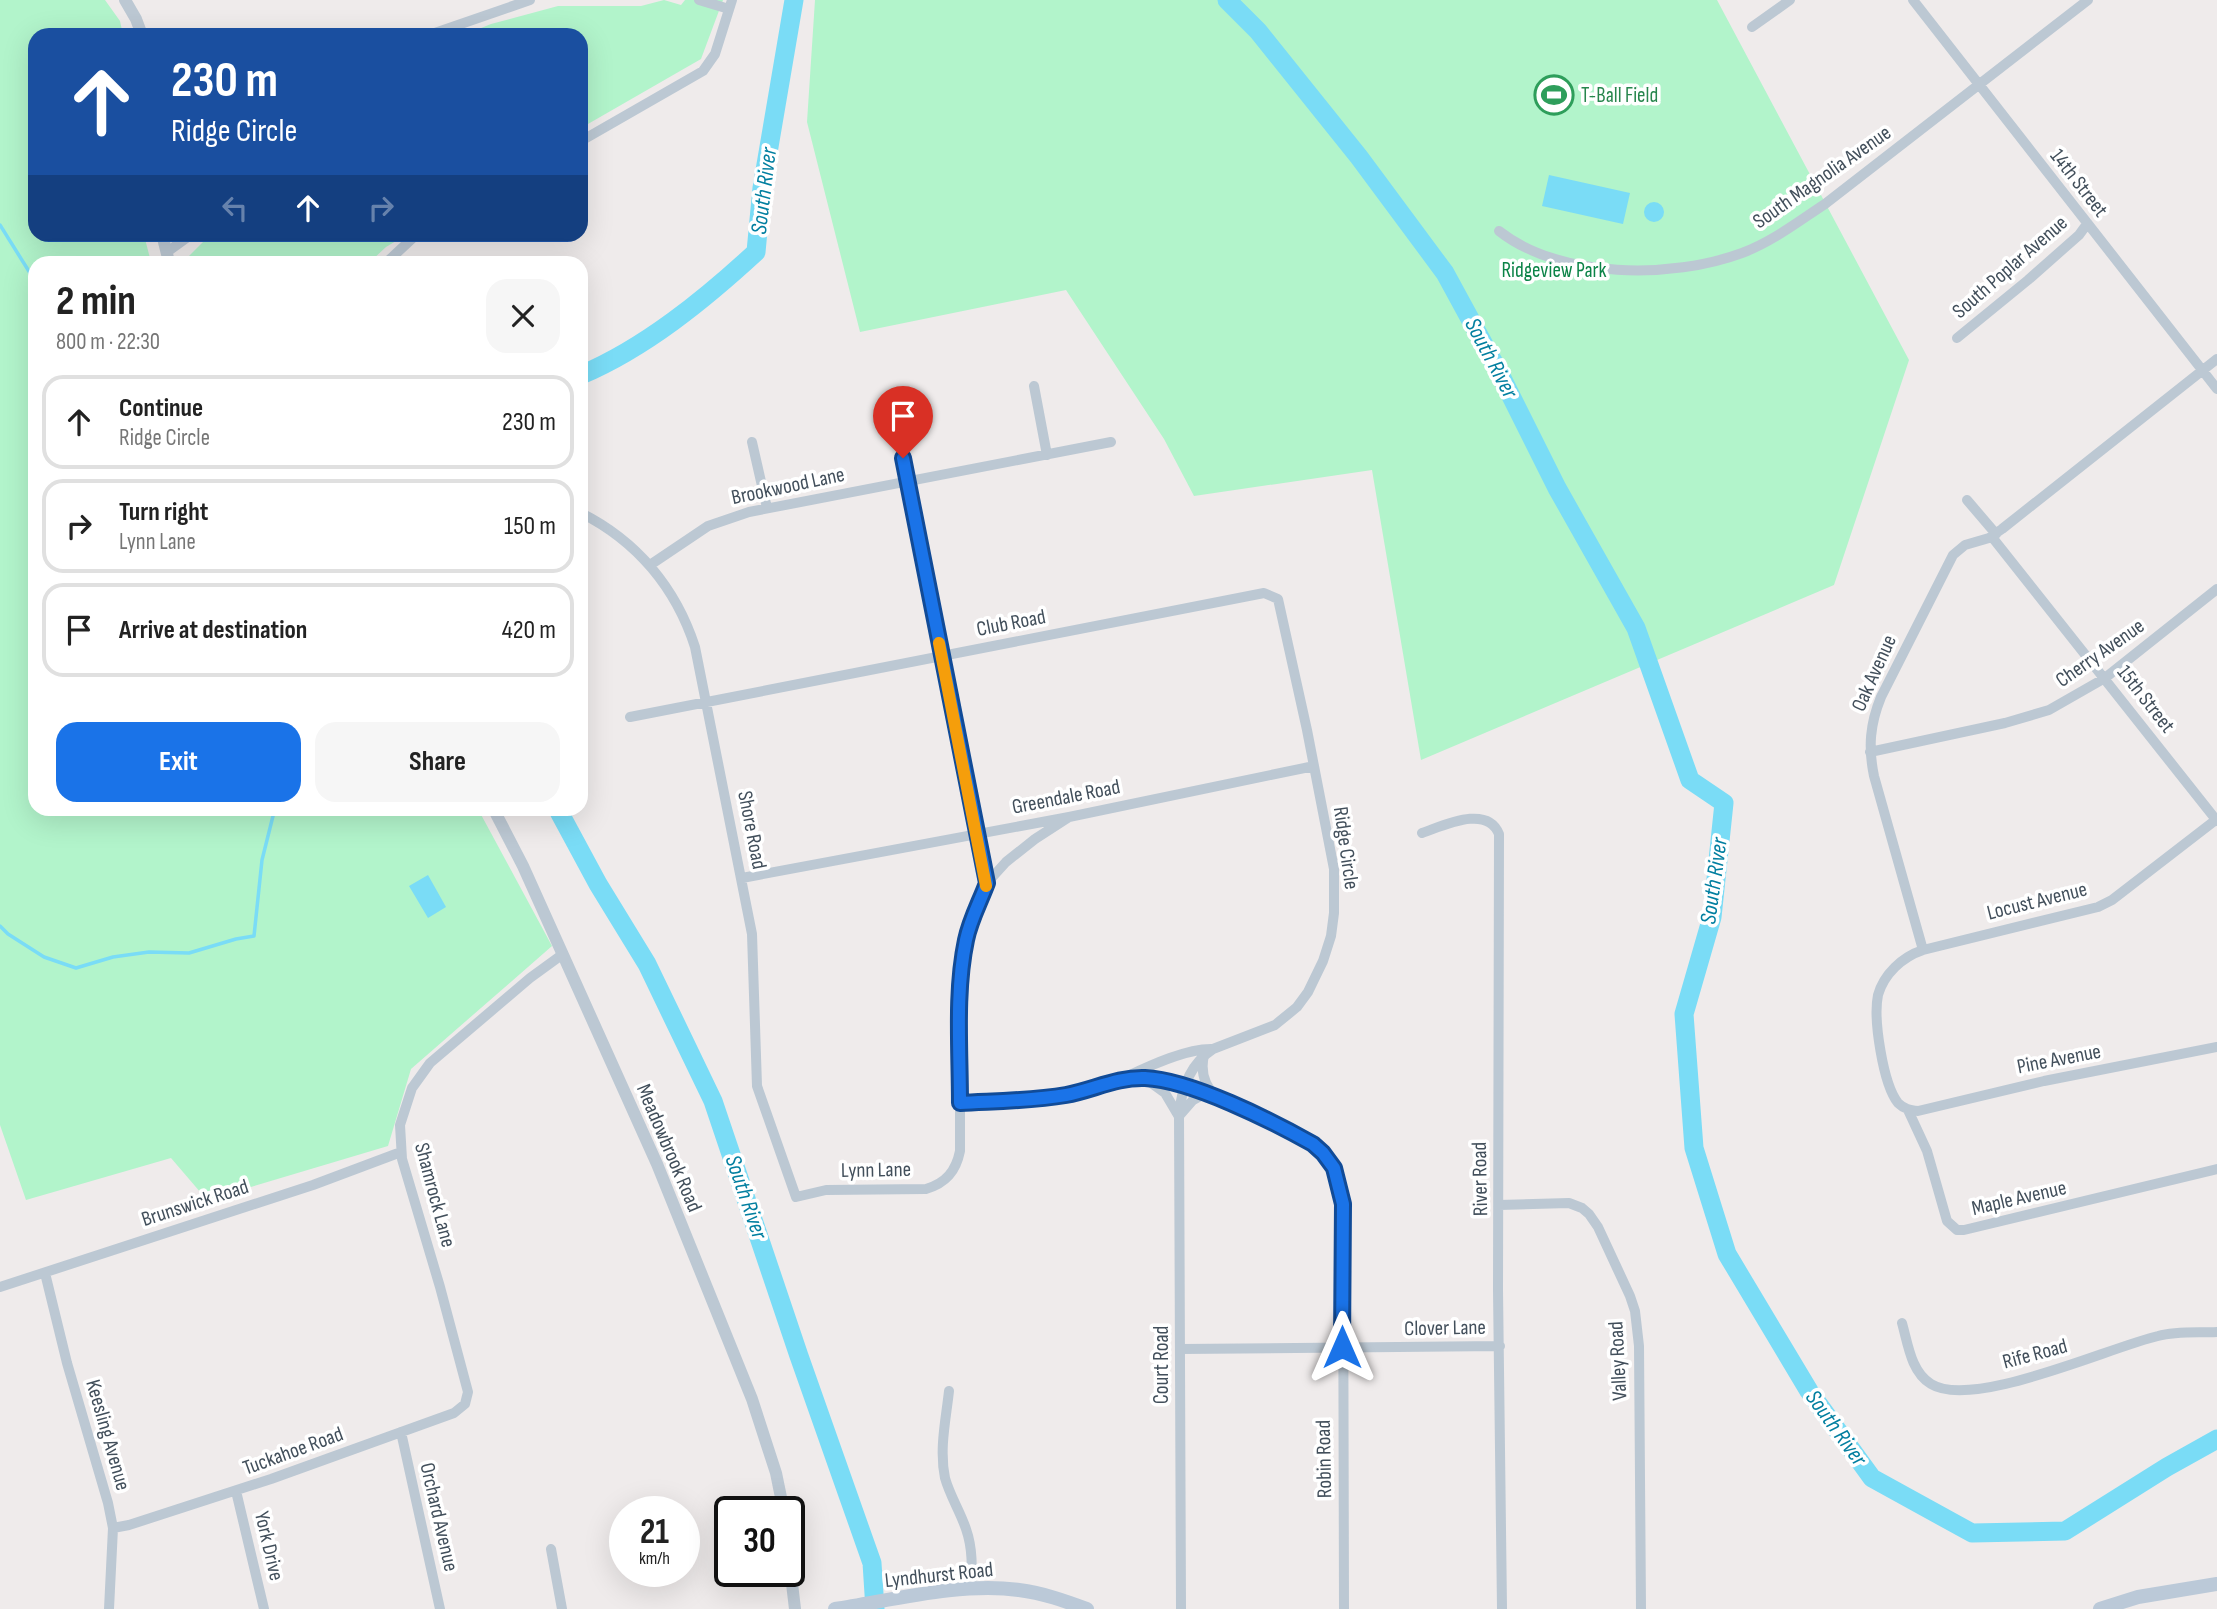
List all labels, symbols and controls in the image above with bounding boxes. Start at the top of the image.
text: 230 m [171,52,278,111]
icon: ahead [56,56,147,147]
sports icon: T-Ball Field [1533,74,1575,116]
place label: T-Ball Field [1581,83,1658,108]
text: Ridge Circle [171,112,297,151]
street label: South Magnolia Avenue [1748,120,1896,234]
street label: 14th Street [2045,144,2113,222]
water label: South River [745,145,783,236]
icon: left [216,189,254,227]
icon: ahead [289,189,327,227]
icon: right [362,189,400,227]
street label: South Poplar Avenue [1947,210,2073,324]
park label: Ridgeview Park [1501,258,1607,283]
text: 2 min [56,276,136,327]
button: close [486,279,560,353]
water label: South River [1458,313,1525,404]
text: 800 m · 22:30 [56,328,160,356]
pin [873,386,933,458]
text: Continue [119,393,203,424]
icon: arrive [884,397,922,435]
icon: ahead [60,403,98,441]
text: 230 m [502,407,556,438]
text: Ridge Circle [119,424,210,452]
street label: Brookwood Lane [729,462,847,510]
text: Turn right [119,497,208,528]
icon: right [60,507,98,545]
text: 150 m [504,511,556,542]
text: Lynn Lane [119,528,196,556]
street label: Club Road [974,604,1048,642]
icon: arrive [60,611,98,649]
street label: Cherry Avenue [2051,613,2149,693]
text: Arrive at destination [119,615,307,646]
text: 420 m [502,615,556,646]
street label: Oak Avenue [1846,631,1902,715]
street label: 15th Street [2112,660,2180,738]
button: Exit [56,722,301,802]
button: Share [315,722,560,802]
street label: Greendale Road [1010,774,1122,820]
street label: Shore Road [732,789,772,871]
street label: Ridge Circle [1328,805,1364,891]
water label: South River [1694,834,1734,926]
street label: Locust Avenue [1984,877,2090,925]
street label: Pine Avenue [2015,1039,2103,1079]
street label: Meadowbrook Road [631,1080,707,1216]
street label: Shamrock Lane [409,1140,461,1250]
street label: River Road [1467,1142,1493,1216]
water label: South River [719,1151,774,1244]
street label: Lynn Lane [841,1157,911,1183]
street label: Brunswick Road [138,1174,252,1232]
street label: Maple Avenue [1969,1175,2069,1221]
position arrow [1305,1310,1379,1384]
street label: Clover Lane [1404,1315,1486,1341]
street label: Valley Road [1603,1321,1633,1401]
street label: Court Road [1149,1326,1174,1404]
street label: Rife Road [2000,1333,2070,1375]
street label: Keesling Avenue [80,1377,136,1493]
water label: South River [1799,1385,1874,1473]
street label: Robin Road [1311,1420,1337,1498]
street label: Tuckahoe Road [239,1421,347,1481]
street label: Orchard Avenue [414,1460,464,1574]
speed limit sign: 30 [714,1496,805,1587]
street label: York Drive [249,1509,289,1583]
text: 21 [640,1511,669,1554]
text: km/h [639,1548,670,1569]
street label: Lyndhurst Road [884,1557,994,1593]

